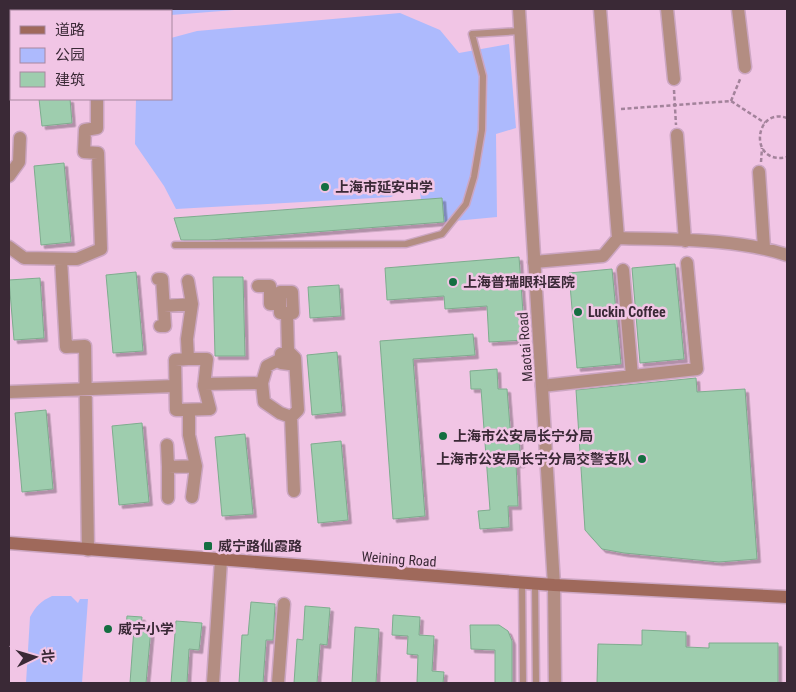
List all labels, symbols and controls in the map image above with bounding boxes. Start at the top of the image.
legend [10,10,172,100]
text: 道路 [55,21,85,39]
text: 公园 [55,46,85,64]
text: 建筑 [55,71,85,89]
place label: 上海市延安中学 [335,179,433,195]
marker: 上海市延安中学 [319,181,331,193]
place label: 上海普瑞眼科医院 [463,274,575,290]
marker: 上海普瑞眼科医院 [447,276,459,288]
place label: Luckin Coffee [588,304,666,320]
marker: Luckin Coffee [572,306,584,318]
street label: Maotai Road [515,312,535,382]
place label: 上海市公安局长宁分局 [453,428,593,444]
marker: 上海市公安局长宁分局 [437,430,449,442]
place label: 上海市公安局长宁分局交警支队 [436,451,632,467]
marker: 上海市公安局长宁分局交警支队 [636,453,648,465]
place label: 威宁路仙霞路 [218,538,302,554]
marker: 威宁路仙霞路 [202,540,214,552]
street label: Weining Road [361,548,437,570]
place label: 威宁小学 [118,621,174,637]
marker: 威宁小学 [102,623,114,635]
north arrow [10,632,60,682]
text: 北 [39,648,57,664]

